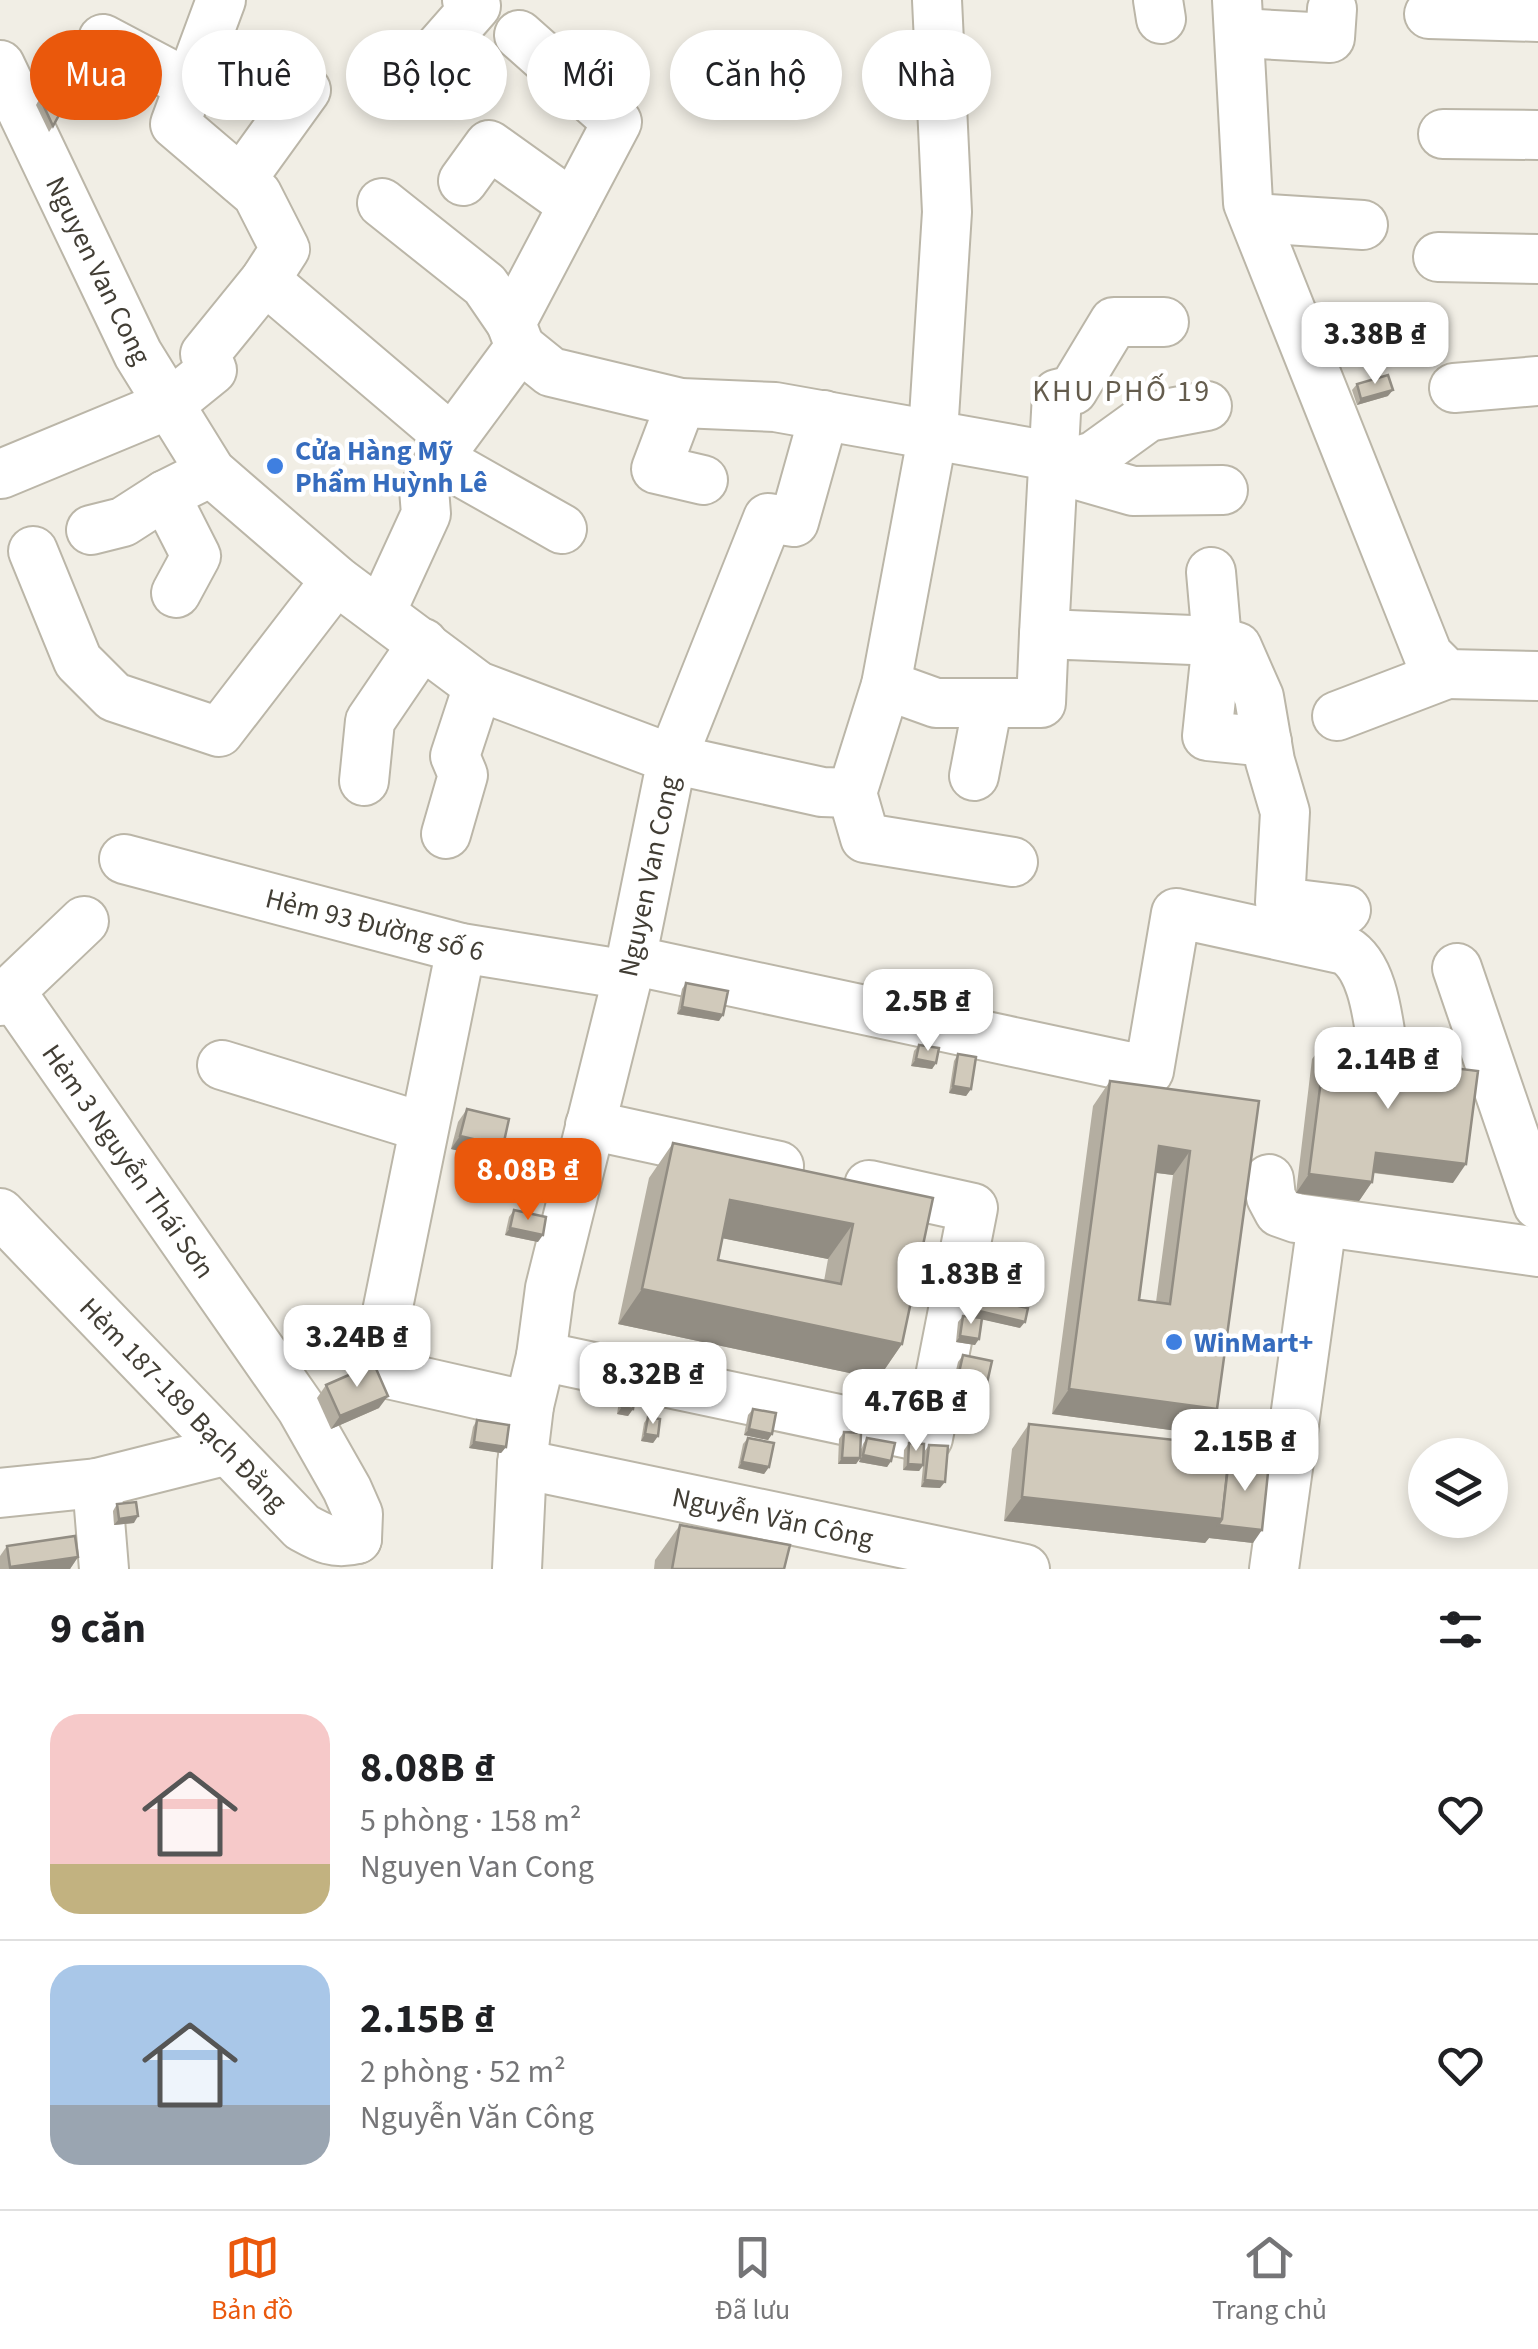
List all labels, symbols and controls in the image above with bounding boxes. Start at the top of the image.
chip: Mua [30,30,162,120]
chip: Thuê [182,30,326,120]
chip: Bộ lọc [346,30,507,120]
chip: Mới [527,30,650,120]
chip: Căn hộ [670,30,842,120]
chip: Nhà [862,30,991,120]
street label: Nguyen Van Cong [35,170,161,371]
pin: 3.38B ₫ [1283,302,1467,387]
text: 3.38B ₫ [1324,311,1426,357]
district label: KHU PHỐ 19 [1032,370,1212,413]
place label: Cửa Hàng Mỹ Phẩm Huỳnh Lê [295,431,488,503]
marker: Cửa Hàng Mỹ Phẩm Huỳnh Lê [264,455,286,477]
street label: Nguyen Van Cong [608,772,690,980]
street label: Hẻm 93 Đường số 6 [261,878,488,971]
pin: 2.5B ₫ [847,969,1009,1054]
text: 2.5B ₫ [885,978,971,1024]
pin: 2.14B ₫ [1296,1027,1480,1112]
street label: Hẻm 3 Nguyễn Thái Sơn [32,1036,224,1287]
text: 2.14B ₫ [1337,1036,1439,1082]
pin: 8.08B ₫ [436,1138,620,1223]
text: 8.08B ₫ [477,1147,579,1193]
pin: 1.83B ₫ [879,1242,1063,1327]
text: 1.83B ₫ [920,1251,1022,1297]
street label: Hẻm 187-189 Bạch Đằng [70,1289,296,1521]
pin: 3.24B ₫ [265,1305,449,1390]
text: 3.24B ₫ [306,1314,408,1360]
place label: WinMart+ [1194,1323,1313,1363]
marker: WinMart+ [1163,1331,1185,1353]
pin: 8.32B ₫ [561,1342,745,1427]
text: 8.32B ₫ [602,1351,704,1397]
pin: 4.76B ₫ [824,1369,1008,1454]
text: 4.76B ₫ [865,1378,967,1424]
pin: 2.15B ₫ [1153,1409,1337,1494]
text: 2.15B ₫ [1194,1418,1296,1464]
map controls [1408,1438,1508,1538]
button: layers [1408,1438,1508,1538]
street label: Nguyễn Văn Công [669,1477,877,1559]
text: 9 căn [50,1599,146,1659]
icon: filters [1433,1602,1488,1657]
text: 8.08B ₫ [360,1738,495,1798]
icon: home [130,1754,250,1874]
icon: heart [1433,1787,1488,1842]
text: 5 phòng · 158 m² [360,1798,582,1844]
text: Nguyen Van Cong [360,1844,594,1890]
text: 2.15B ₫ [360,1989,495,2049]
icon: home [130,2005,250,2125]
icon: heart [1433,2038,1488,2093]
text: 2 phòng · 52 m² [360,2049,566,2095]
text: Nguyễn Văn Công [360,2095,594,2141]
tab: Bản đồ [211,2230,293,2330]
tab: Đã lưu [715,2230,790,2330]
tab: Trang chủ [1212,2230,1327,2330]

